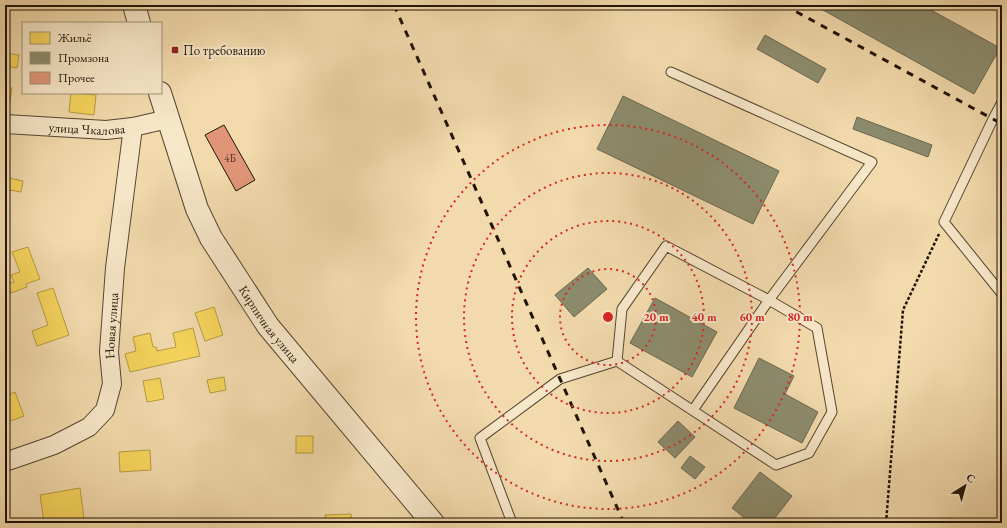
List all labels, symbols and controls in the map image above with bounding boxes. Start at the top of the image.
legend [22,22,162,94]
text: Жильё [57,30,92,46]
place label: По требованию [183,42,266,59]
marker: По требованию [170,45,180,55]
text: Промзона [58,50,109,66]
text: Прочее [58,70,95,86]
street label: улица Чкалова [48,118,127,139]
house number: 4Б [224,151,236,165]
street label: Кирпичная улица [235,282,304,367]
street label: Новая улица [100,291,122,360]
text: 20 m [643,309,669,325]
text: 40 m [691,309,717,325]
text: 60 m [739,309,765,325]
text: 80 m [787,309,813,325]
centre of rings [601,310,615,324]
north arrow [945,466,985,506]
text: С [964,470,979,486]

